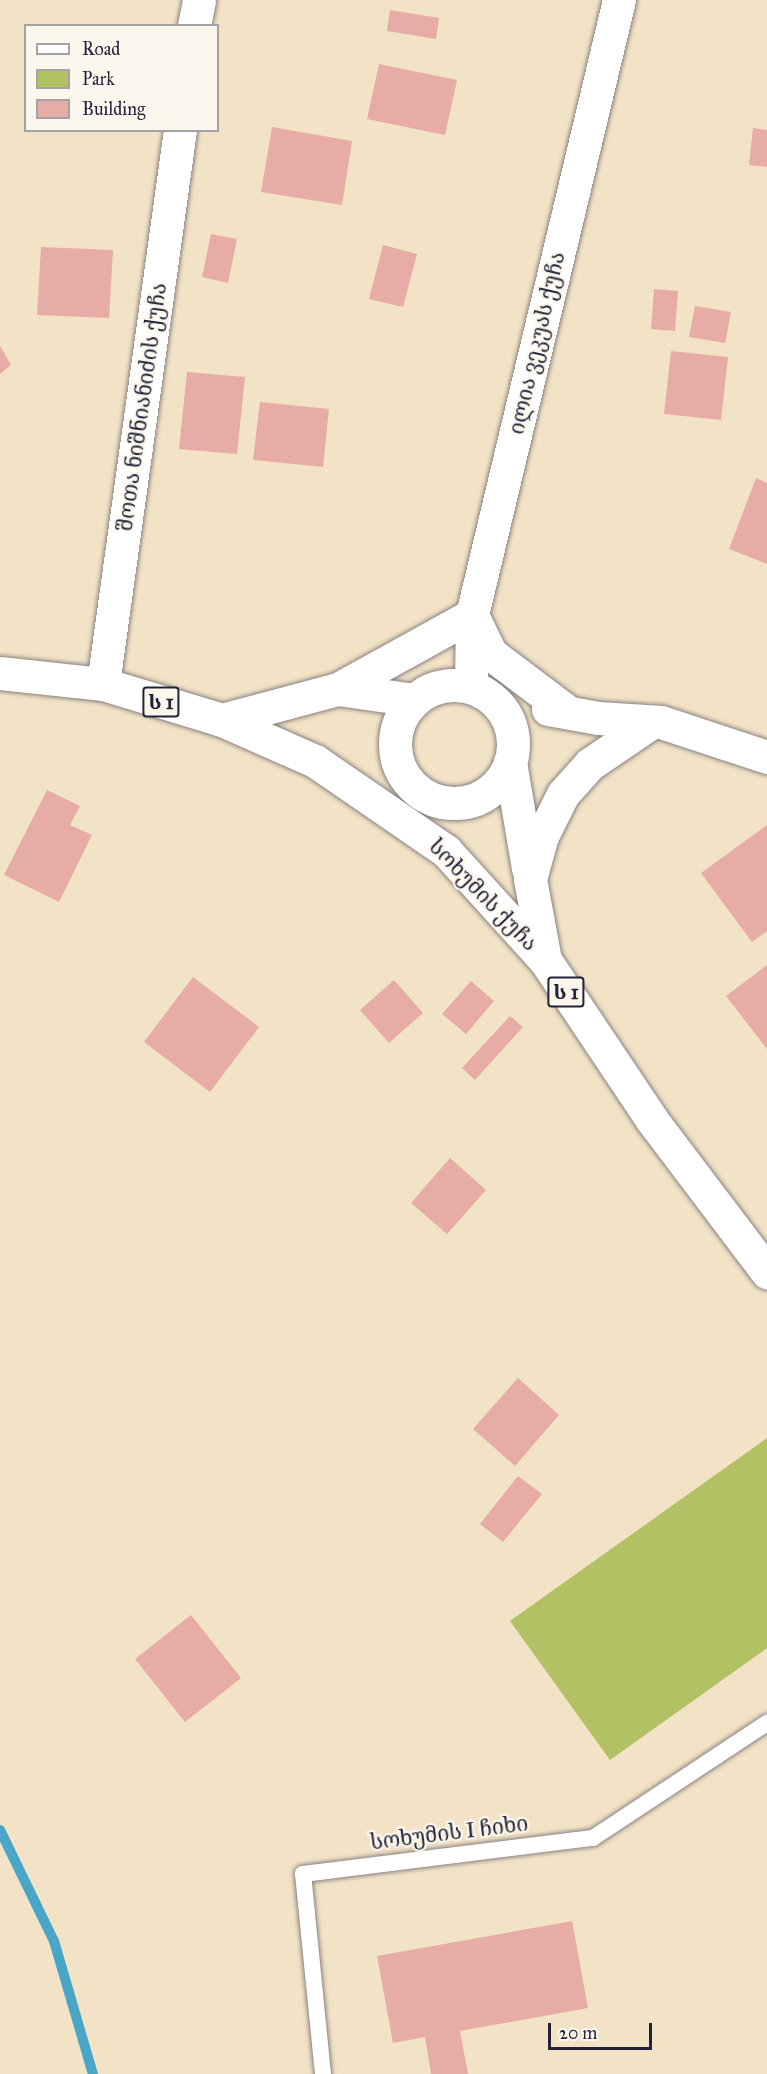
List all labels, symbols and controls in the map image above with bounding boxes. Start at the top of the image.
legend [24,24,219,132]
text: Road [82,38,120,60]
text: Park [82,68,115,90]
text: Building [82,98,145,120]
street label: ილია ვეკუას ქუჩა [504,249,570,437]
street label: შოთა ნიშნიანიძის ქუჩა [112,281,172,533]
road number: ს 1 [142,685,180,719]
street label: სოხუმის ქუჩა [423,834,543,956]
road number: ს 1 [546,975,586,1009]
street label: სოხუმის I ჩიხი [369,1811,529,1855]
scale bar [551,2011,654,2049]
text: 20 m [559,2022,597,2044]

